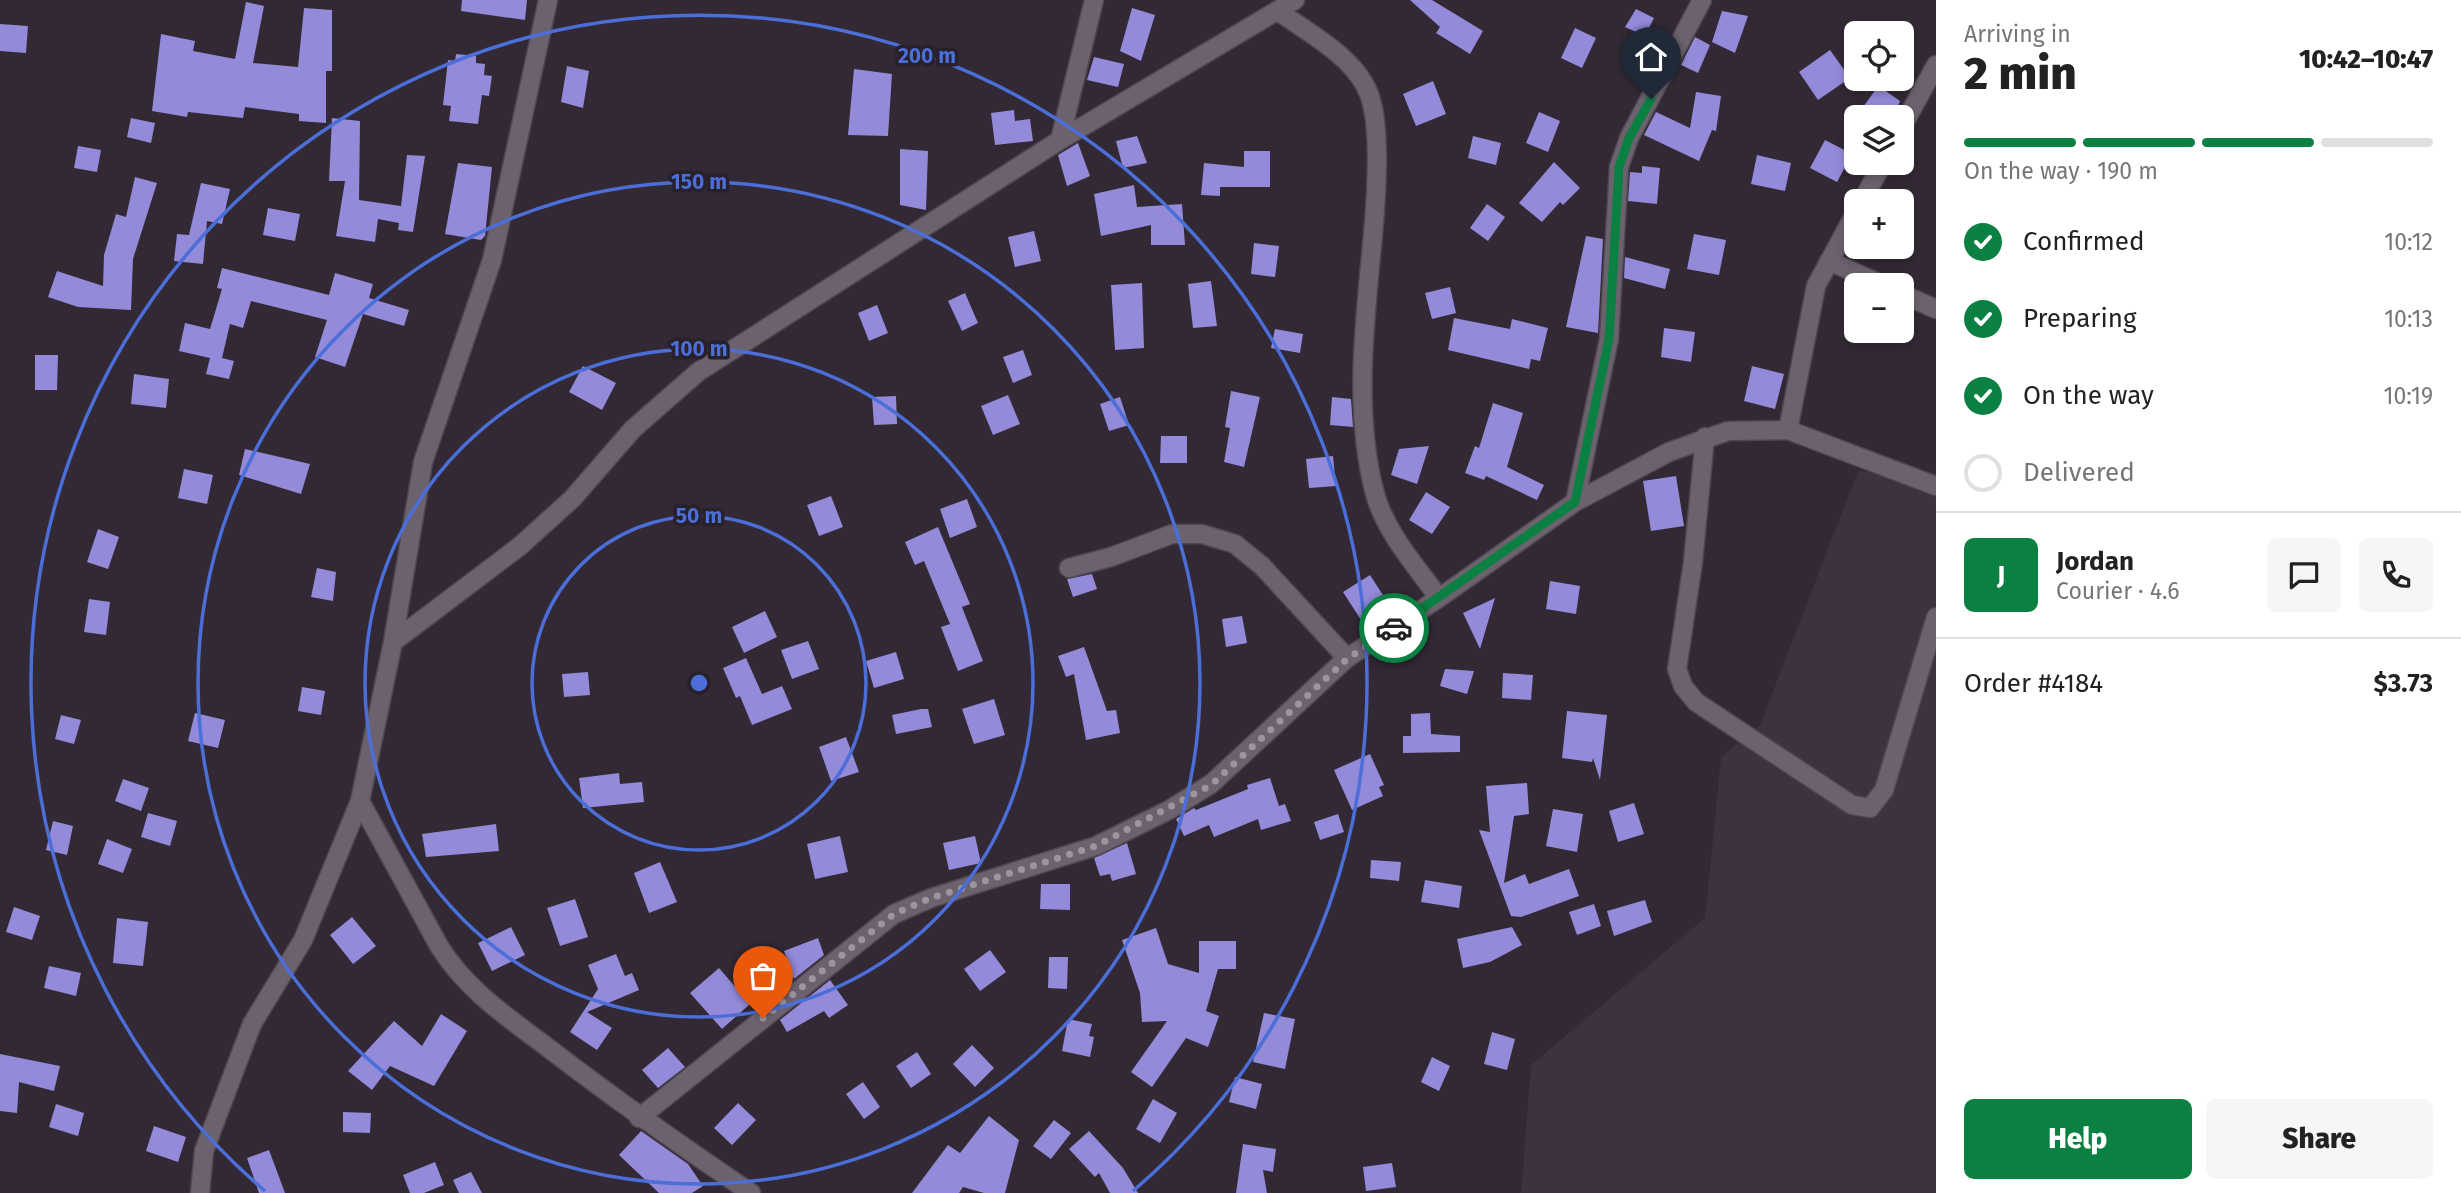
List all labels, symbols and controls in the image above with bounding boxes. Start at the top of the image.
text: Arriving in [1964,20,2071,48]
map controls [1844,21,1914,343]
button: locate [1844,21,1914,91]
pin [1621,27,1681,99]
icon: home [1632,38,1670,76]
text: 200 m [898,43,956,69]
text: 10:42–10:47 [2299,44,2433,75]
text: 2 min [1964,46,2077,101]
button: layers [1844,105,1914,175]
text: On the way · 190 m [1964,157,2158,185]
text: 150 m [671,169,727,195]
button: + [1844,189,1914,259]
icon: check [1964,223,2002,261]
text: Confirmed [2023,226,2144,257]
text: 10:12 [2384,228,2433,256]
button: − [1844,273,1914,343]
icon: check [1964,300,2002,338]
text: Preparing [2023,303,2136,334]
text: 10:13 [2384,305,2433,333]
text: 100 m [670,336,728,362]
icon: check [1964,377,2002,415]
text: On the way [2023,380,2154,411]
text: 10:19 [2384,382,2433,410]
text: Delivered [2023,457,2135,488]
text: 50 m [676,503,722,529]
button: chat [2267,538,2341,612]
button: phone [2359,538,2433,612]
text: Jordan [2056,546,2134,577]
text: J [1997,560,2005,591]
text: Courier · 4.6 [2056,577,2180,605]
courier [1359,593,1429,663]
icon: car [1375,609,1413,647]
text: Order #4184 [1964,668,2103,699]
text: $3.73 [2373,668,2433,699]
centre of rings [687,671,711,695]
pin [733,946,793,1018]
icon: bag [744,957,782,995]
button: Help [1964,1099,2192,1179]
button: Share [2206,1099,2433,1179]

